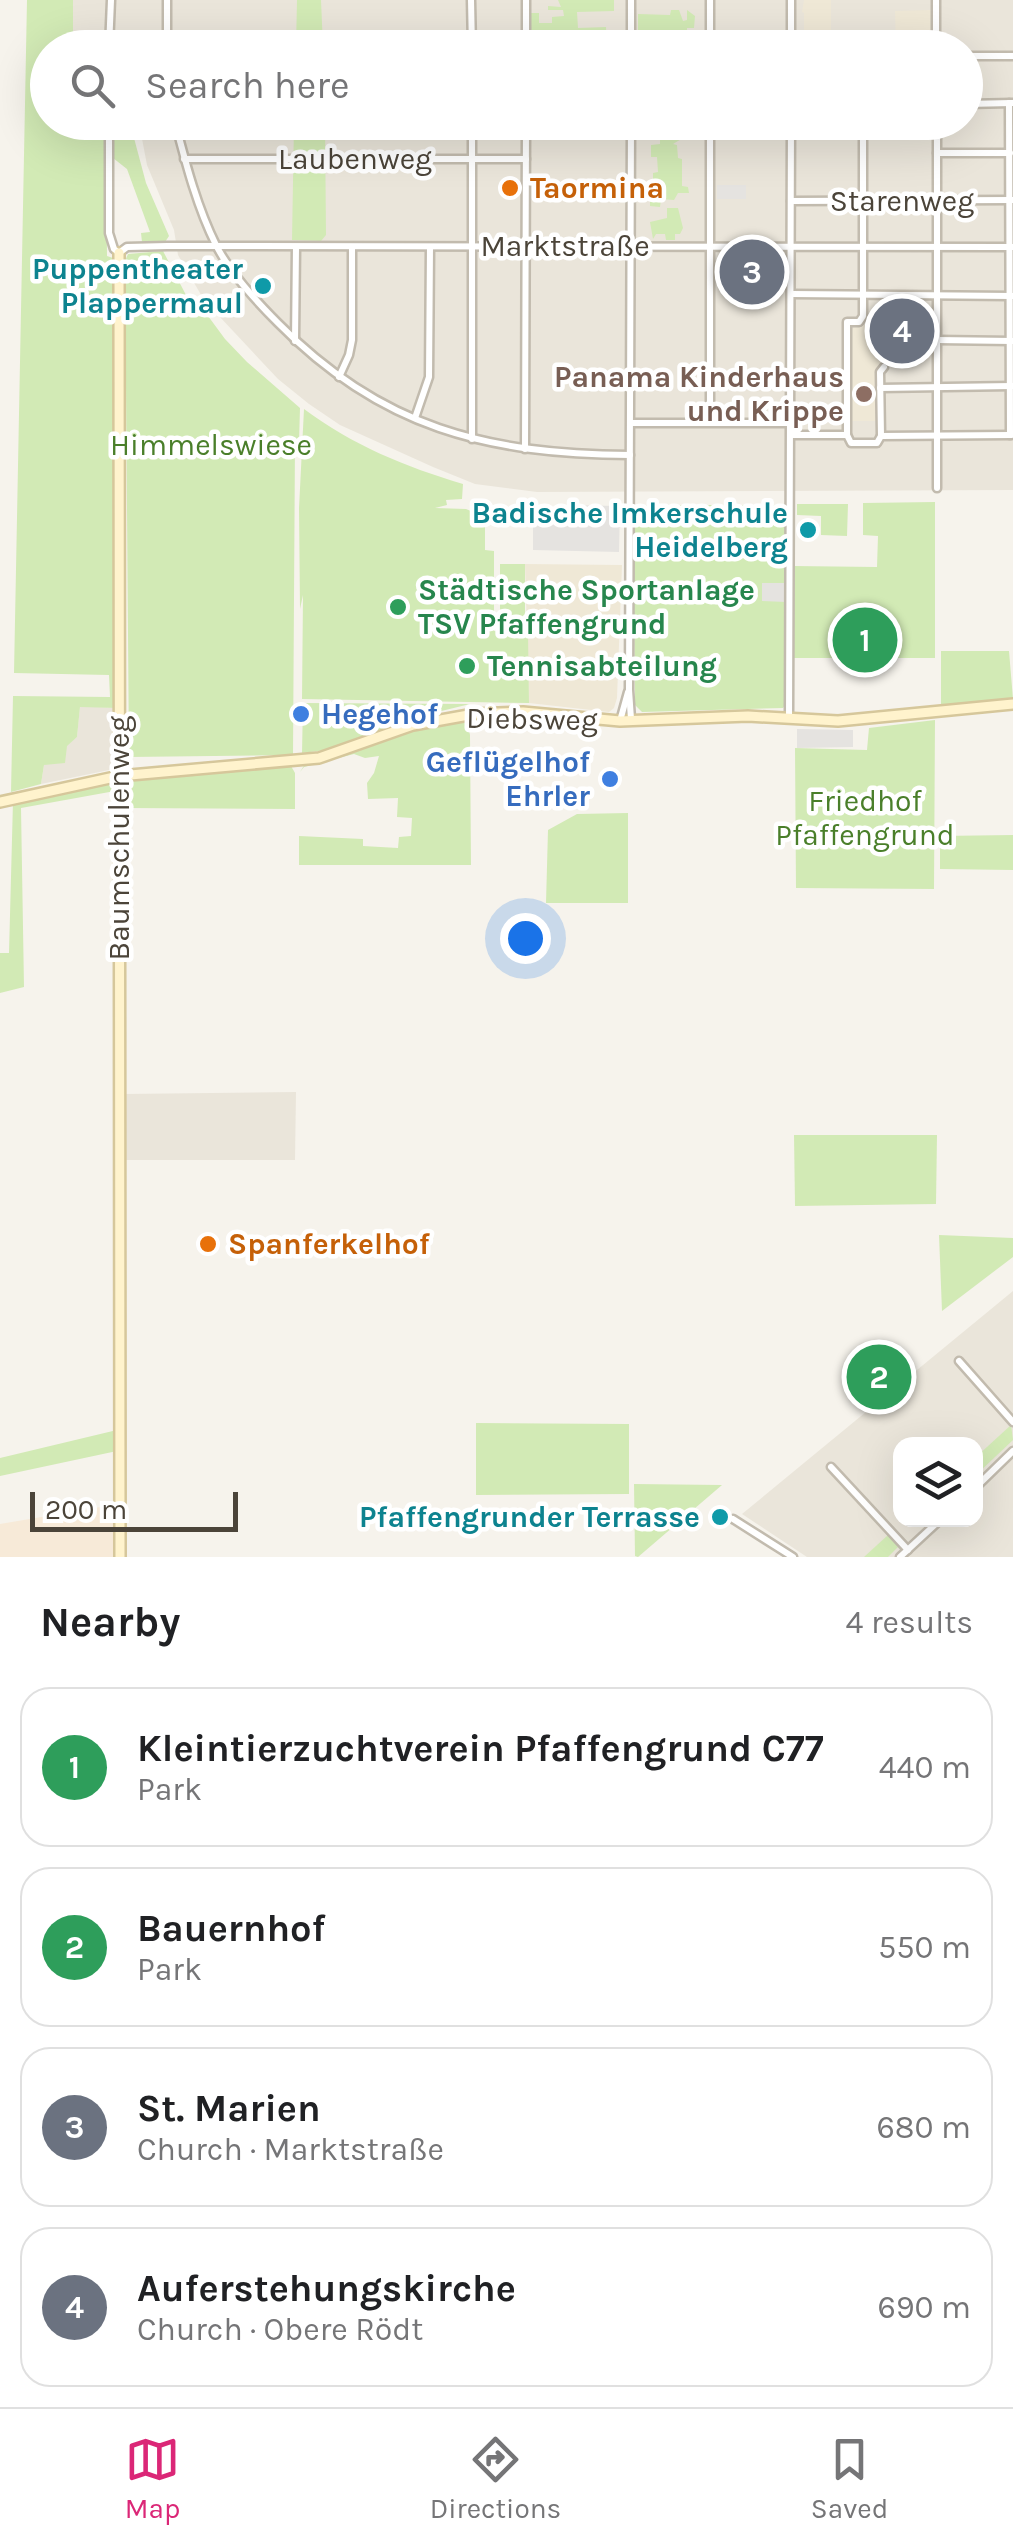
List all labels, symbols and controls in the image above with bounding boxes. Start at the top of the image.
search box [30,30,983,140]
icon: search [65,58,120,113]
text: Search here [145,63,349,108]
street label: Laubenweg [278,141,432,177]
place label: Taormina [530,170,664,206]
marker: Taormina [499,177,521,199]
street label: Starenweg [830,183,974,219]
street label: Marktstraße [480,228,650,264]
pin: 3 [720,234,784,310]
place label: Puppentheater Plappermaul [32,251,243,321]
marker: Puppentheater Plappermaul [252,275,274,297]
pin: 4 [870,294,934,368]
place label: Panama Kinderhaus und Krippe [554,359,844,429]
marker: Panama Kinderhaus und Krippe [853,383,875,405]
park label: Himmelswiese [110,427,312,463]
place label: Badische Imkerschule Heidelberg [472,495,788,565]
marker: Badische Imkerschule Heidelberg [797,519,819,541]
place label: Städtische Sportanlage TSV Pfaffengrund [418,572,755,642]
marker: Städtische Sportanlage TSV Pfaffengrund [387,596,409,618]
pin: 1 [832,602,898,678]
place label: Tennisabteilung [487,648,717,684]
marker: Tennisabteilung [456,655,478,677]
place label: Hegehof [321,696,439,732]
street label: Diebsweg [466,700,598,738]
marker: Hegehof [290,703,312,725]
street label: Baumschulenweg [101,715,137,960]
place label: Geflügelhof Ehrler [426,744,591,814]
marker: Geflügelhof Ehrler [599,768,621,790]
park label: Friedhof Pfaffengrund [775,783,955,853]
your location [500,913,551,964]
place label: Spanferkelhof [228,1226,431,1262]
marker: Spanferkelhof [197,1233,219,1255]
pin: 2 [846,1340,912,1414]
map controls [893,1437,983,1527]
button: layers [893,1437,983,1527]
scale bar [30,1487,238,1532]
text: 200 m [45,1493,127,1526]
place label: Pfaffengrunder Terrasse [359,1499,700,1535]
marker: Pfaffengrunder Terrasse [709,1506,731,1528]
text: Nearby [40,1597,180,1647]
text: 4 results [846,1604,973,1641]
text: Kleintierzuchtverein Pfaffengrund C77 [137,1726,824,1771]
text: 1 [69,1749,80,1786]
text: 440 m [879,1749,971,1786]
text: Park [137,1771,202,1808]
text: Bauernhof [137,1906,326,1951]
text: 2 [65,1929,84,1966]
text: 550 m [878,1929,971,1966]
text: Park [137,1951,202,1988]
text: St. Marien [137,2086,321,2131]
text: 3 [65,2109,84,2146]
text: 680 m [876,2109,971,2146]
text: Church · Marktstraße [137,2131,444,2168]
text: Auferstehungskirche [137,2266,516,2311]
text: 4 [65,2289,84,2326]
text: 690 m [878,2289,971,2326]
text: Church · Obere Rödt [137,2311,423,2348]
tab: Map [125,2432,180,2525]
tab: Directions [430,2432,561,2525]
tab: Saved [811,2432,888,2525]

